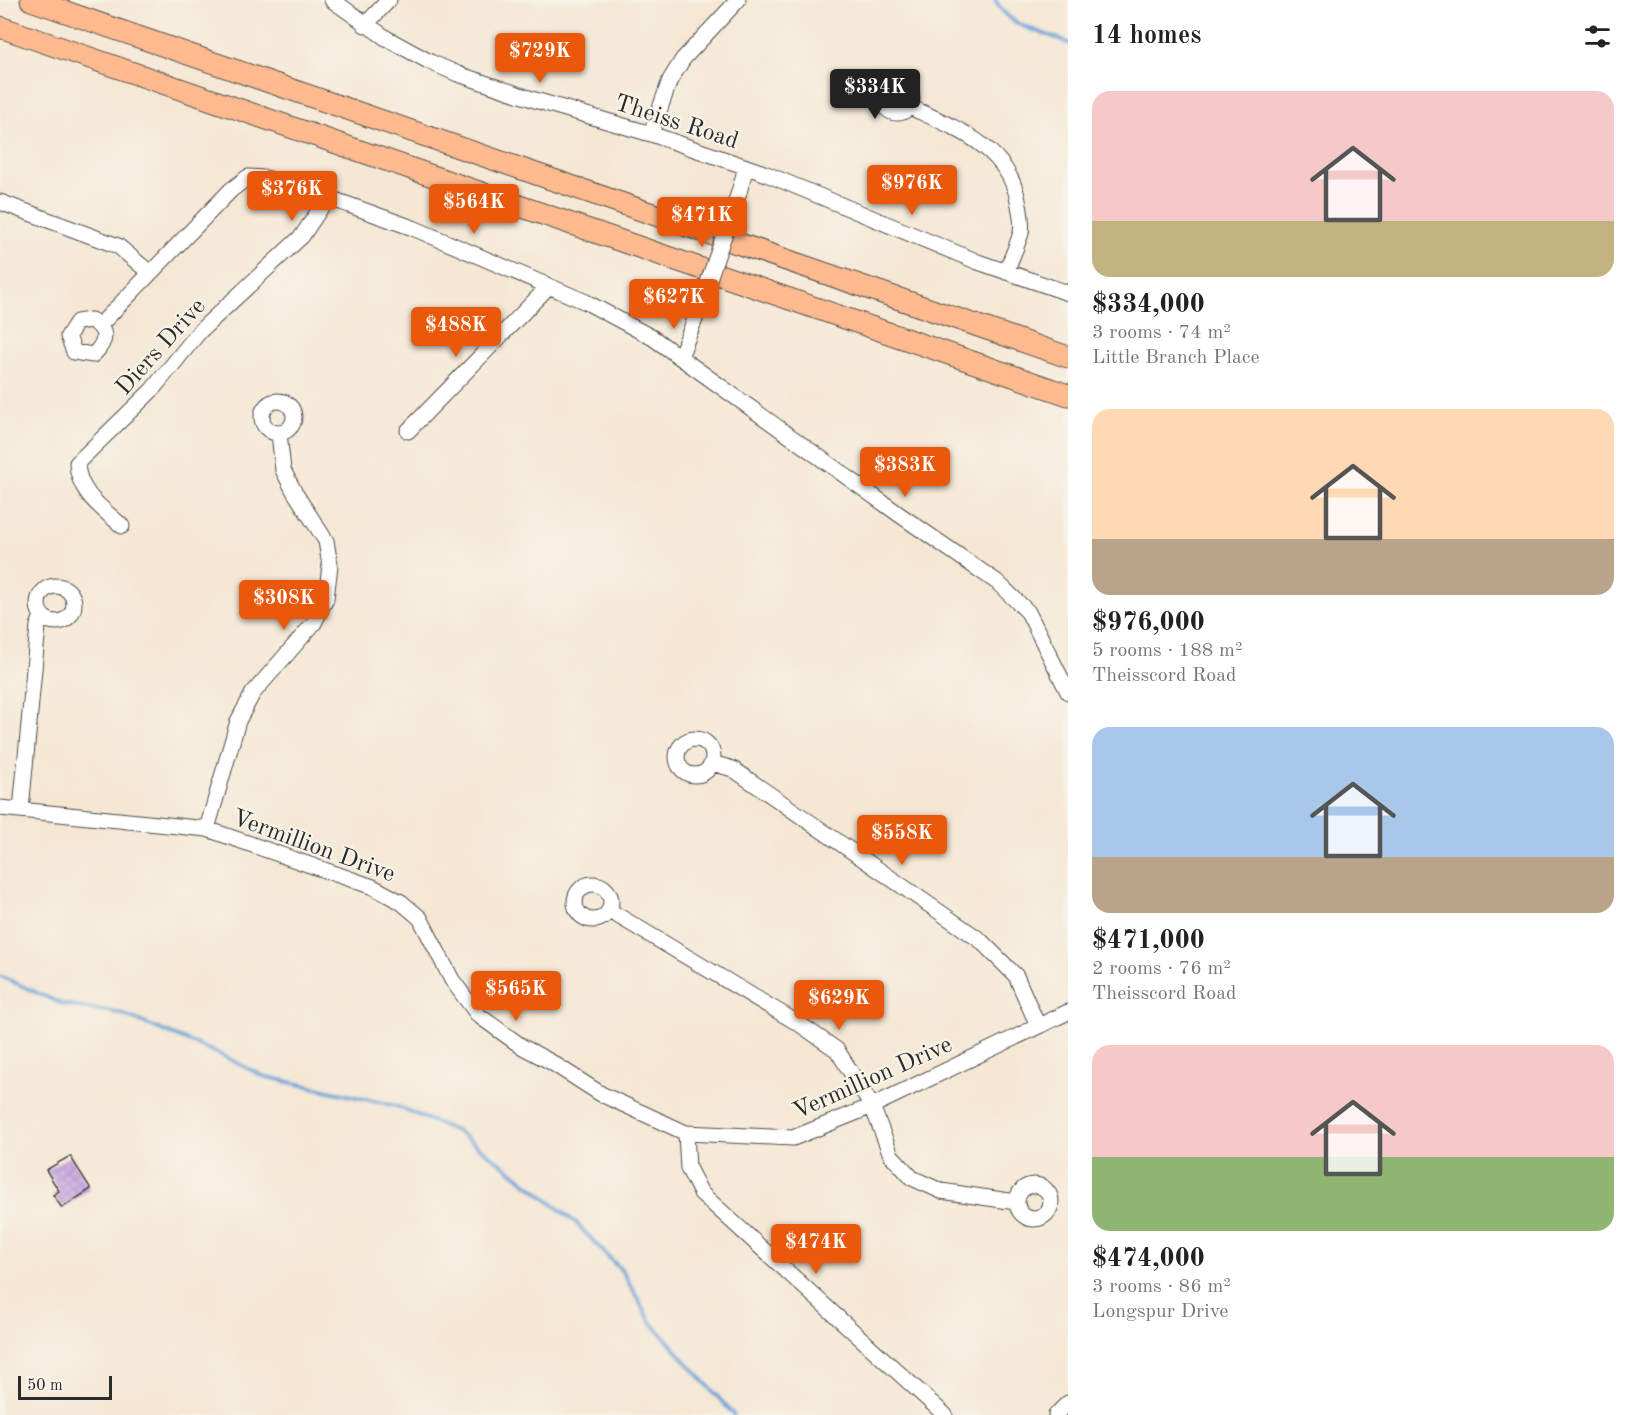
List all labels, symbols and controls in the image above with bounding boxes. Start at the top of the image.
icon: filters [1581,20,1614,53]
text: 14 homes [1092,23,1201,49]
pin: $729K [498,33,582,84]
text: $729K [509,42,571,62]
pin: $334K [833,69,917,120]
text: $334K [844,78,906,98]
street label: Theiss Road [611,92,741,154]
icon: home [1299,130,1407,238]
pin: $976K [870,165,954,216]
pin: $376K [250,171,334,222]
text: $976K [881,174,943,194]
text: $376K [261,180,323,200]
pin: $564K [432,184,516,235]
text: $564K [443,193,505,213]
pin: $471K [660,197,744,248]
text: $471K [671,206,733,226]
pin: $627K [632,279,716,330]
text: $627K [643,288,705,308]
text: $334,000 [1092,292,1205,318]
street label: Diers Drive [112,294,211,400]
pin: $488K [414,307,498,358]
text: $488K [425,316,487,336]
text: 3 rooms · 74 m² [1092,323,1231,343]
text: Little Branch Place [1092,348,1260,368]
pin: $383K [863,447,947,498]
icon: home [1299,448,1407,556]
text: $383K [874,456,936,476]
pin: $308K [242,580,326,631]
text: $308K [253,589,315,609]
text: $976,000 [1092,610,1205,636]
text: 5 rooms · 188 m² [1092,641,1242,661]
text: Theisscord Road [1092,666,1237,686]
icon: home [1299,766,1407,874]
street label: Vermillion Drive [229,806,398,887]
pin: $558K [860,815,944,866]
text: $558K [871,824,933,844]
text: $471,000 [1092,928,1205,954]
text: 2 rooms · 76 m² [1092,959,1231,979]
pin: $565K [474,971,558,1022]
text: $565K [485,980,547,1000]
pin: $629K [797,980,881,1031]
text: Theisscord Road [1092,984,1237,1004]
text: $629K [808,989,870,1009]
street label: Vermillion Drive [790,1033,956,1125]
icon: home [1299,1084,1407,1192]
pin: $474K [774,1224,858,1275]
text: $474K [785,1233,847,1253]
text: $474,000 [1092,1246,1205,1272]
text: 3 rooms · 86 m² [1092,1277,1231,1297]
text: Longspur Drive [1092,1302,1228,1322]
scale bar [18,1373,112,1400]
text: 50 m [27,1378,63,1394]

